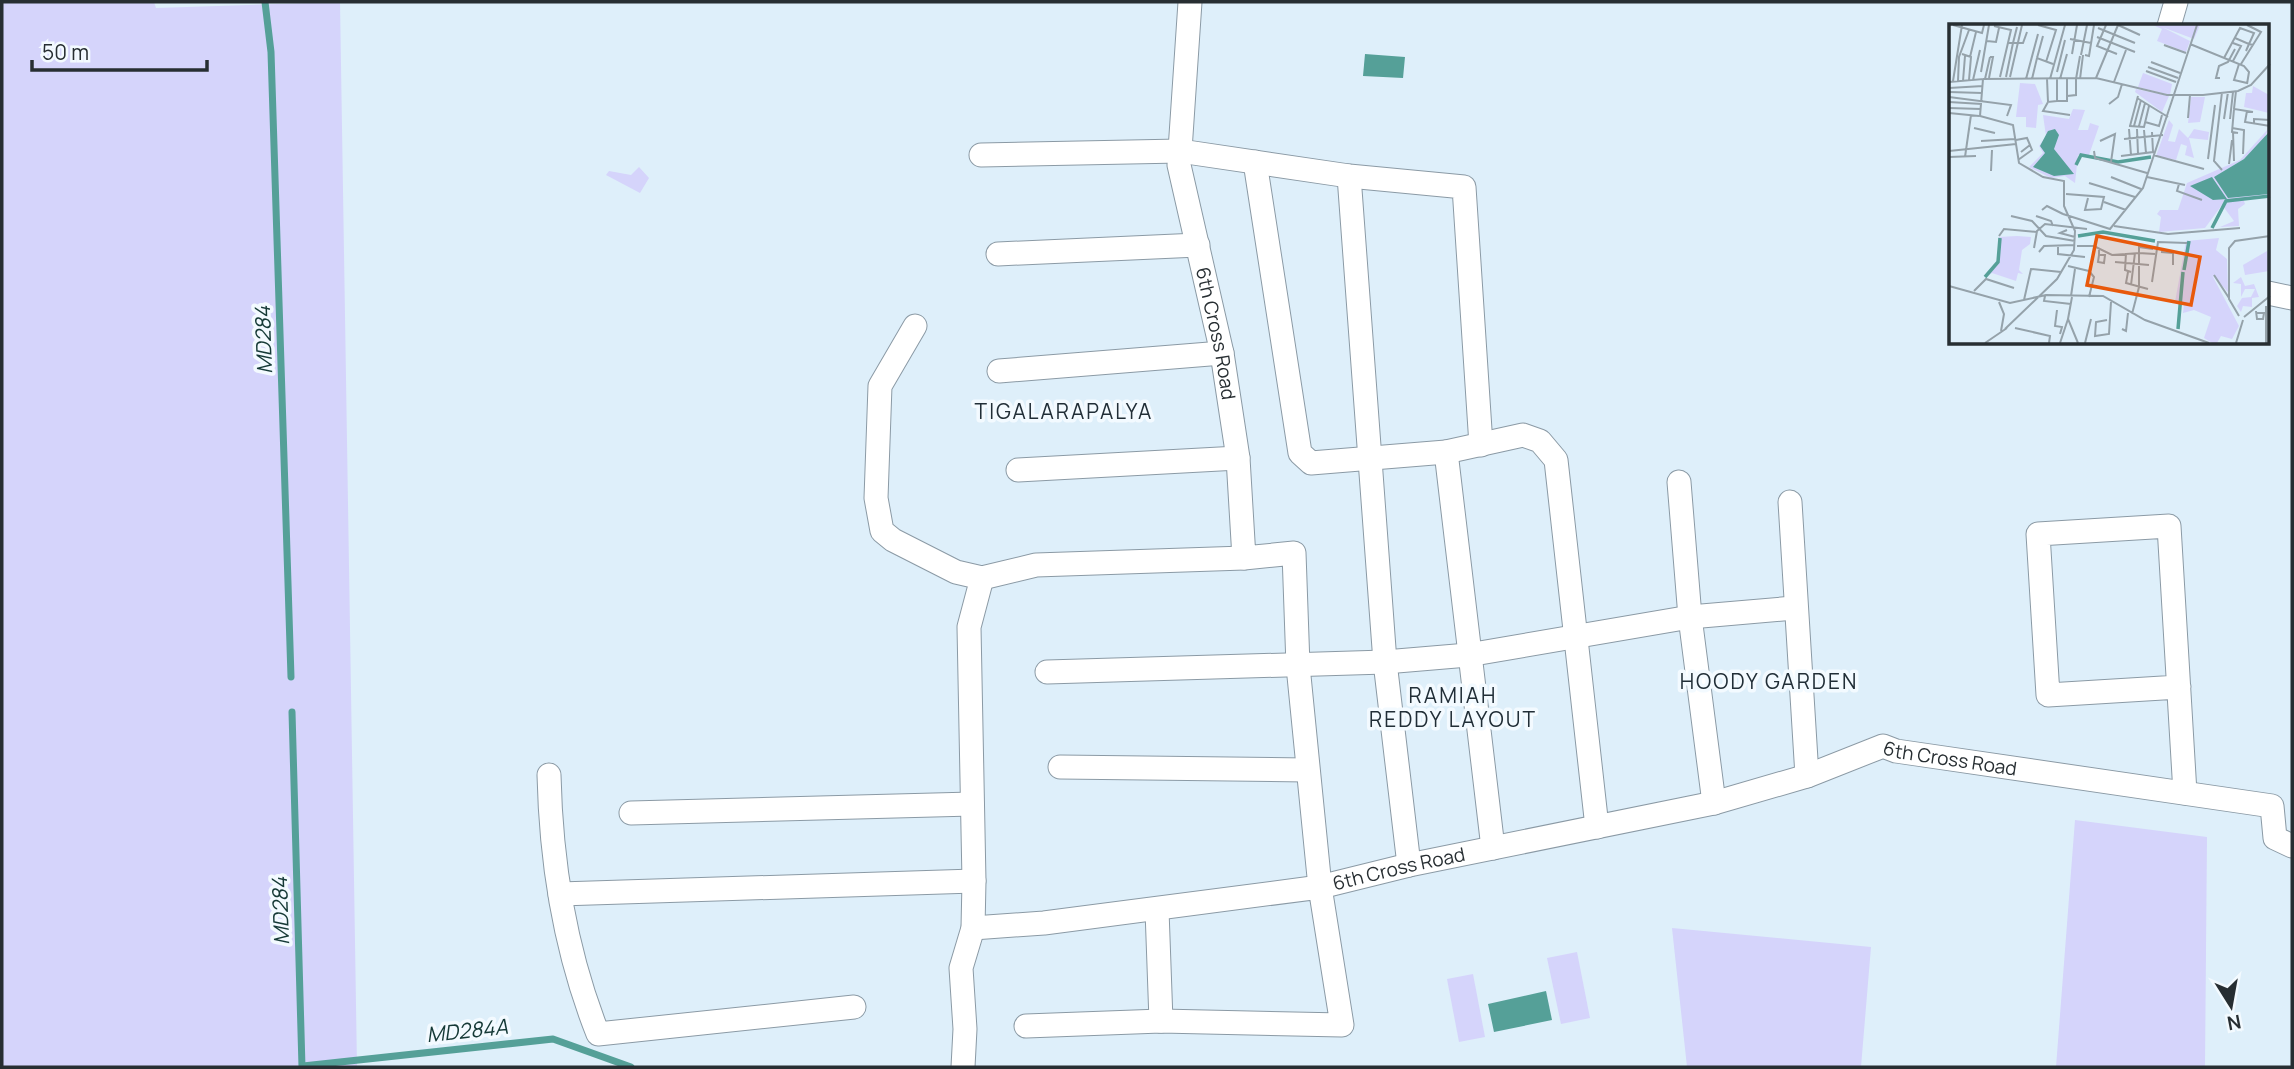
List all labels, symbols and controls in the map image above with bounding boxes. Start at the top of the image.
inset map [1949,24,2270,345]
scale bar [32,28,206,72]
text: 50 m [42,38,89,66]
street label: 6th Cross Road [1190,265,1242,402]
water label: MD284 [248,305,278,375]
district label: TIGALARAPALYA [975,397,1153,425]
district label: HOODY GARDEN [1680,667,1858,695]
district label: RAMIAH REDDY LAYOUT [1369,681,1537,733]
street label: 6th Cross Road [1879,734,2019,782]
street label: 6th Cross Road [1330,841,1467,896]
water label: MD284 [265,876,295,946]
north arrow [2196,971,2266,1041]
text: N [2225,1009,2243,1037]
water label: MD284A [425,1012,509,1048]

